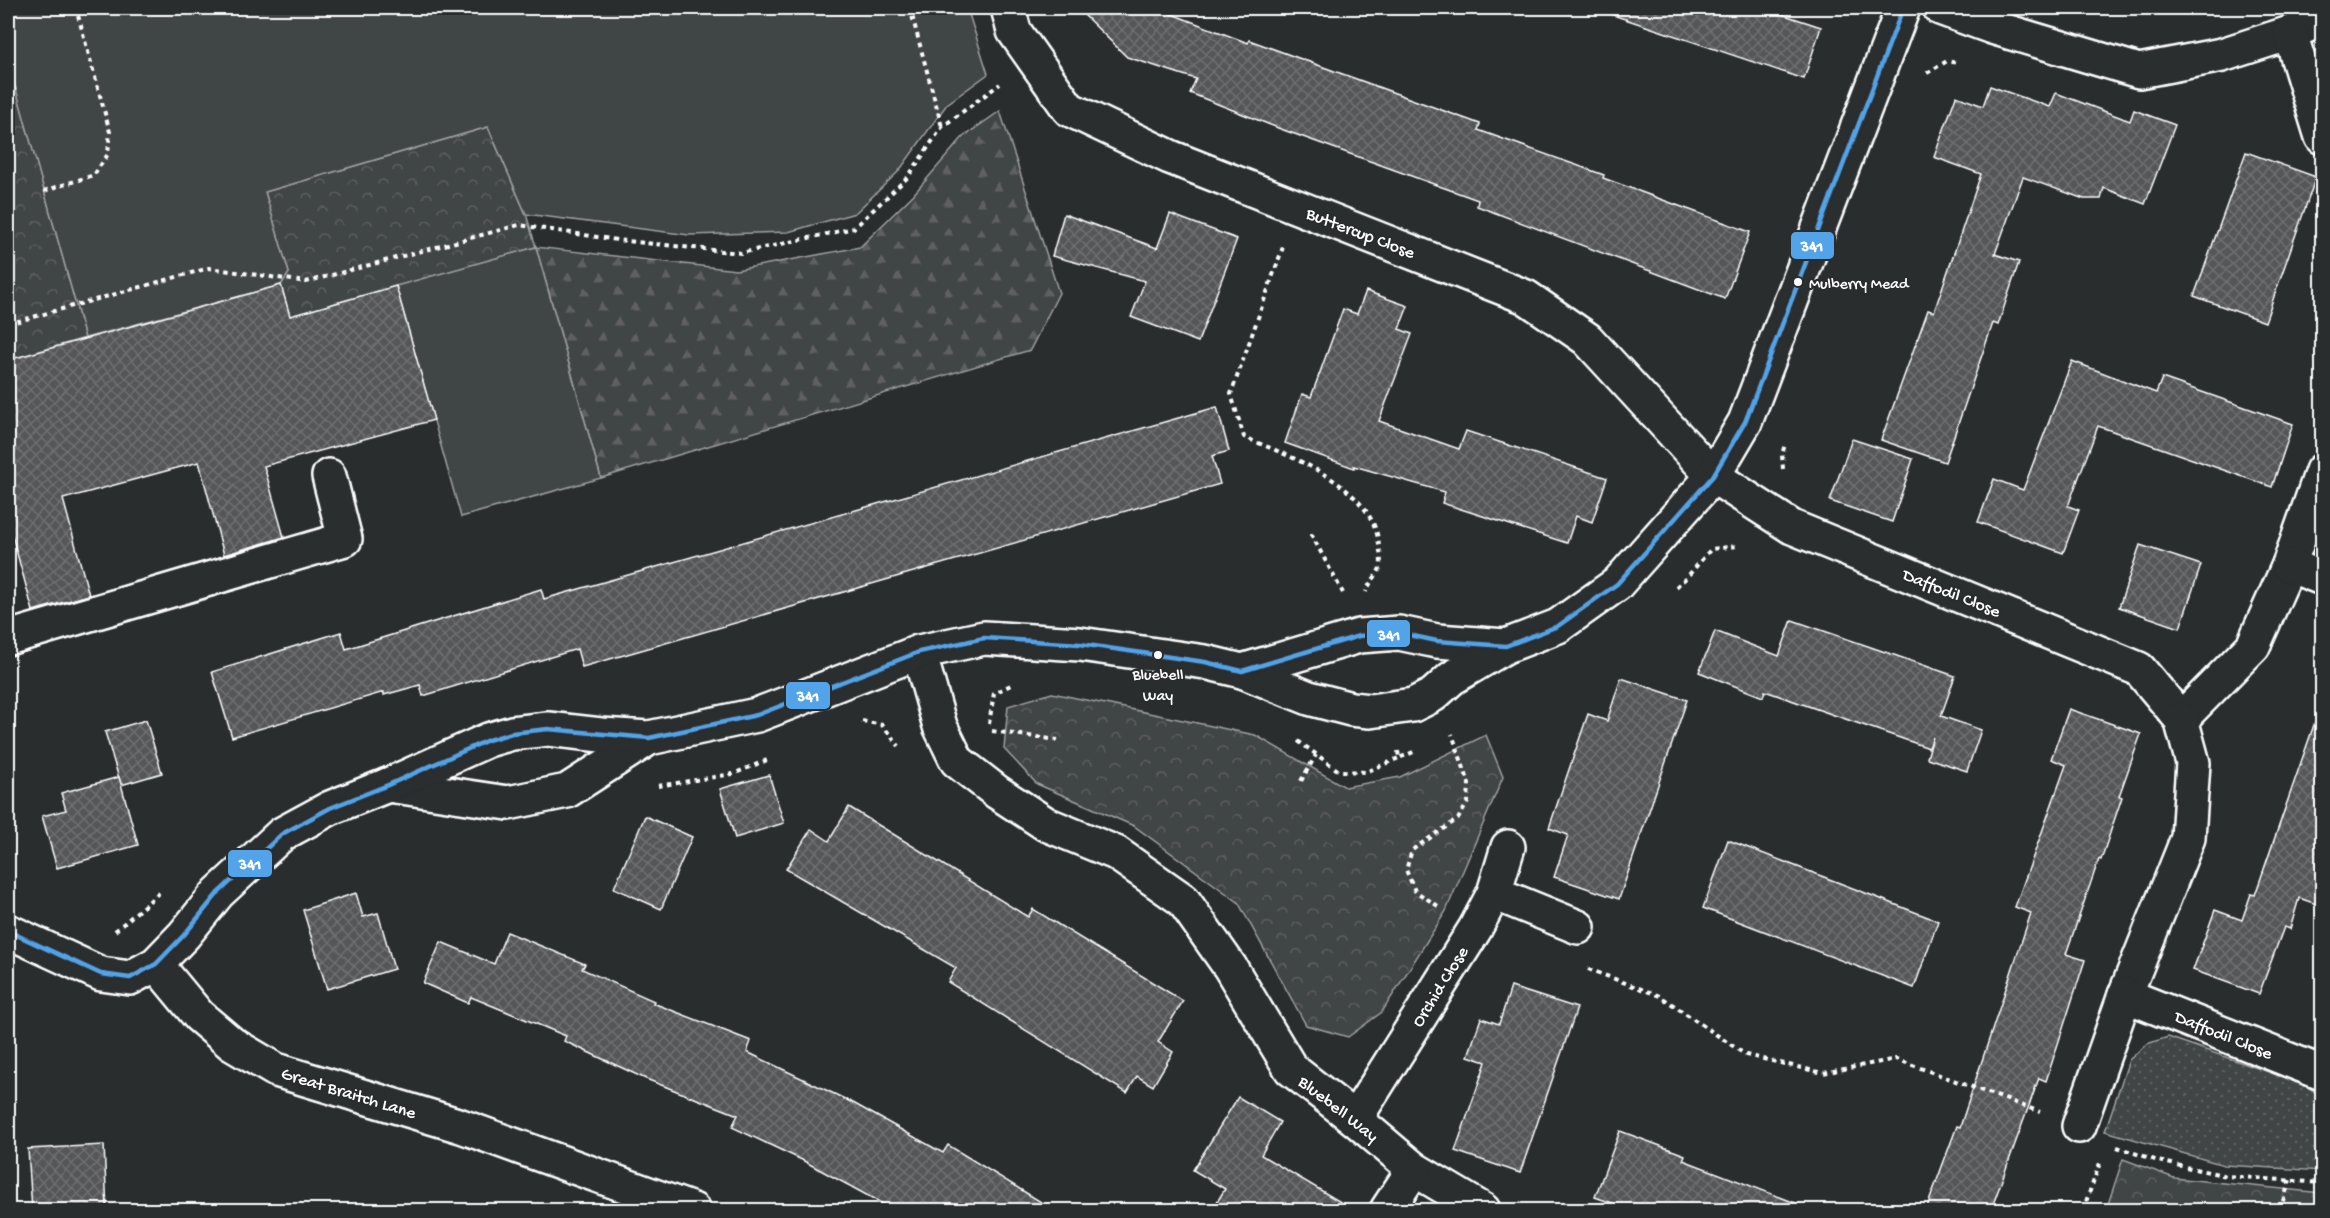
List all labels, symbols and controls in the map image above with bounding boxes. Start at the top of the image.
street label: Buttercup Close [1302,204,1418,265]
line badge: 341 [1790,231,1835,260]
text: 341 [1800,239,1823,258]
marker: Mulberry Mead [1792,276,1804,288]
place label: Mulberry Mead [1809,276,1910,295]
street label: Daffodil Close [1898,565,2004,624]
line badge: 341 [1366,619,1411,648]
text: 341 [1377,628,1400,647]
marker: Bluebell Way [1152,649,1164,661]
place label: Bluebell Way [1131,667,1184,707]
line badge: 341 [785,681,831,710]
text: 341 [796,689,819,708]
line badge: 341 [227,849,273,878]
text: 341 [238,857,261,876]
street label: Orchid Close [1408,943,1474,1031]
street label: Daffodil Close [2170,1007,2276,1066]
street label: Great Braitch Lane [278,1064,419,1125]
street label: Bluebell Way [1292,1072,1382,1148]

